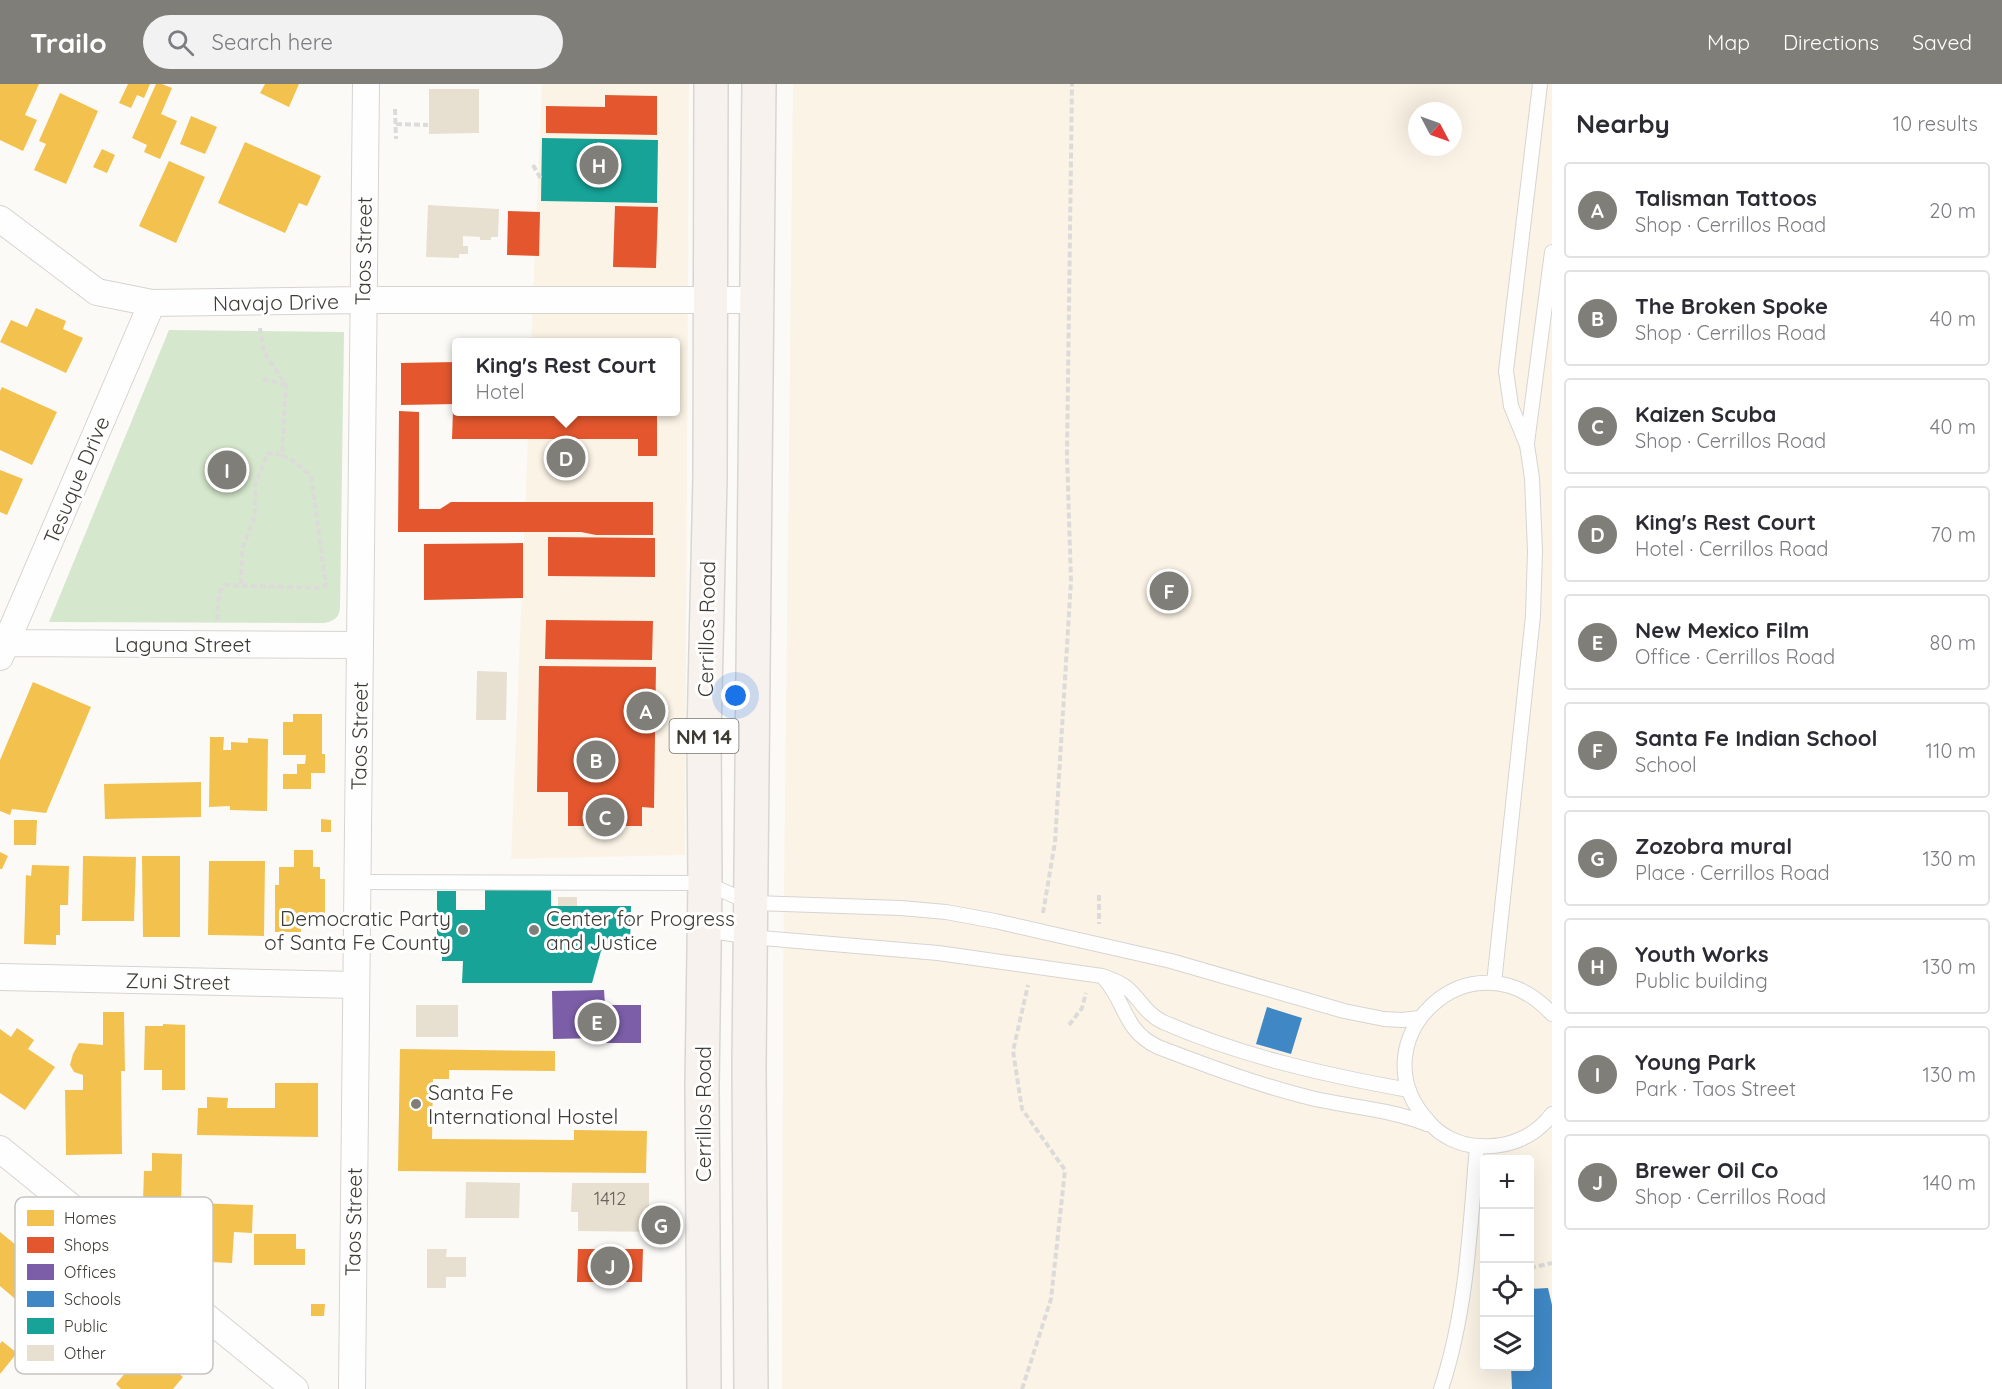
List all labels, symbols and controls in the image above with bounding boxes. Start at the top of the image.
search box [143,15,563,69]
text: Trailo [30,25,107,60]
icon: search [164,26,197,59]
text: Search here [212,28,333,56]
text: Map [1707,29,1750,55]
text: Directions [1783,29,1879,55]
text: Saved [1912,29,1972,55]
north arrow [1408,102,1462,156]
text: Nearby [1576,107,1670,140]
text: 10 results [1893,111,1978,136]
pin: H [580,142,618,188]
text: Talisman Tattoos [1635,184,1817,212]
street label: Taos Street [349,196,377,306]
text: A [1591,198,1604,223]
text: 20 m [1929,198,1976,223]
text: Shop · Cerrillos Road [1635,212,1826,237]
street label: Navajo Drive [213,288,339,316]
text: The Broken Spoke [1635,292,1828,320]
text: B [1591,306,1604,331]
text: 40 m [1930,306,1976,331]
text: Shop · Cerrillos Road [1635,320,1826,345]
popup [452,338,680,416]
text: King's Rest Court [476,351,656,379]
text: Hotel [476,379,525,404]
text: Kaizen Scuba [1635,400,1776,428]
street label: Tesuque Drive [37,412,115,548]
text: C [1591,414,1604,439]
text: 40 m [1930,414,1976,439]
text: Shop · Cerrillos Road [1635,428,1826,453]
pin: D [546,436,586,481]
pin: I [208,448,246,492]
text: King's Rest Court [1635,508,1816,536]
text: D [1590,522,1605,547]
text: 70 m [1930,522,1976,547]
text: Hotel · Cerrillos Road [1635,536,1828,561]
street label: Cerrillos Road [692,561,720,697]
pin: F [1150,568,1188,614]
text: New Mexico Film [1635,616,1809,644]
text: E [1592,630,1603,655]
text: 80 m [1930,630,1976,655]
street label: Laguna Street [115,631,251,657]
text: Office · Cerrillos Road [1635,644,1835,669]
street label: Taos Street [345,681,373,791]
your location [721,681,750,710]
pin: A [626,688,666,734]
road number: NM 14 [670,719,738,753]
text: Santa Fe Indian School [1635,724,1877,752]
pin: B [576,738,616,782]
text: F [1592,738,1603,763]
text: 110 m [1926,738,1976,763]
text: School [1635,752,1697,777]
pin: C [586,794,624,840]
text: Zozobra mural [1635,832,1792,860]
text: G [1591,846,1604,871]
text: 130 m [1923,846,1976,871]
text: Place · Cerrillos Road [1635,860,1830,885]
place label: Democratic Party of Santa Fe County [264,905,451,955]
place label: Center for Progress and Justice [546,905,735,955]
marker: Democratic Party of Santa Fe County [456,923,470,937]
marker: Center for Progress and Justice [527,923,541,937]
text: Youth Works [1635,940,1769,968]
text: H [1590,954,1605,979]
text: 130 m [1923,954,1976,979]
street label: Zuni Street [125,967,231,995]
text: Public building [1635,968,1768,993]
pin: E [578,1000,616,1044]
street label: Cerrillos Road [690,1046,716,1182]
text: Young Park [1635,1048,1756,1076]
text: I [1595,1062,1600,1087]
text: 130 m [1923,1062,1976,1087]
text: Park · Taos Street [1635,1076,1796,1101]
place label: Santa Fe International Hostel [428,1079,618,1129]
marker: Santa Fe International Hostel [409,1097,423,1111]
map controls [1480,1155,1534,1371]
button: + [1480,1155,1534,1209]
text: Brewer Oil Co [1635,1156,1779,1184]
street label: Taos Street [339,1167,367,1277]
text: J [1592,1170,1603,1195]
text: 140 m [1923,1170,1976,1195]
text: Shop · Cerrillos Road [1635,1184,1826,1209]
house number: 1412 [594,1187,626,1210]
legend [15,1197,213,1374]
pin: G [642,1202,680,1248]
text: Homes [64,1208,116,1228]
button: − [1480,1209,1534,1263]
text: Shops [64,1235,109,1255]
pin: J [590,1244,630,1288]
text: Offices [64,1262,116,1282]
button: locate [1480,1263,1534,1317]
text: Schools [64,1289,121,1309]
text: Public [64,1316,108,1336]
button: layers [1480,1317,1534,1371]
text: Other [64,1343,106,1363]

